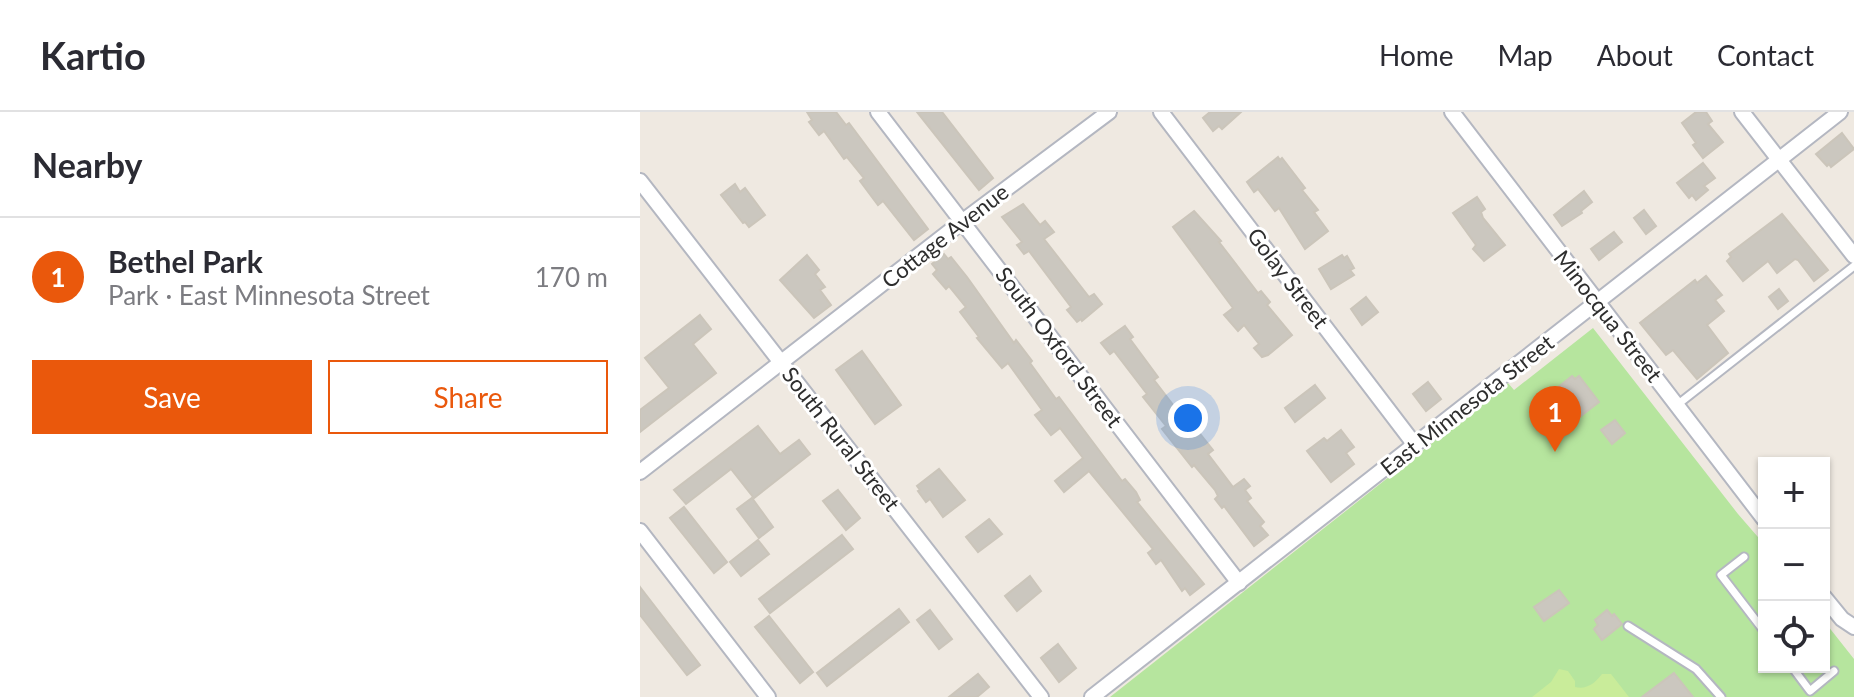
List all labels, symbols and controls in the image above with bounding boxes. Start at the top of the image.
text: Kartio [40,32,146,78]
text: Home [1379,38,1454,72]
text: Map [1498,38,1553,72]
text: About [1597,38,1673,72]
text: Contact [1717,38,1814,72]
text: Nearby [32,144,143,185]
street label: Cottage Avenue [876,178,1013,293]
street label: Golay Street [1242,222,1335,333]
text: Bethel Park [108,243,263,279]
street label: Minocqua Street [1549,244,1668,387]
text: 1 [50,261,66,293]
text: 170 m [535,261,608,293]
street label: South Oxford Street [990,261,1129,432]
text: Park · East Minnesota Street [108,279,430,311]
street label: East Minnesota Street [1375,329,1559,481]
button: Save [32,360,312,434]
button: Share [328,360,608,434]
street label: South Rural Street [777,361,906,516]
pin: 1 [1529,386,1581,452]
your location [1168,398,1208,438]
map controls [1758,457,1830,673]
button: + [1758,457,1830,529]
button: − [1758,529,1830,601]
button: locate [1758,601,1830,673]

